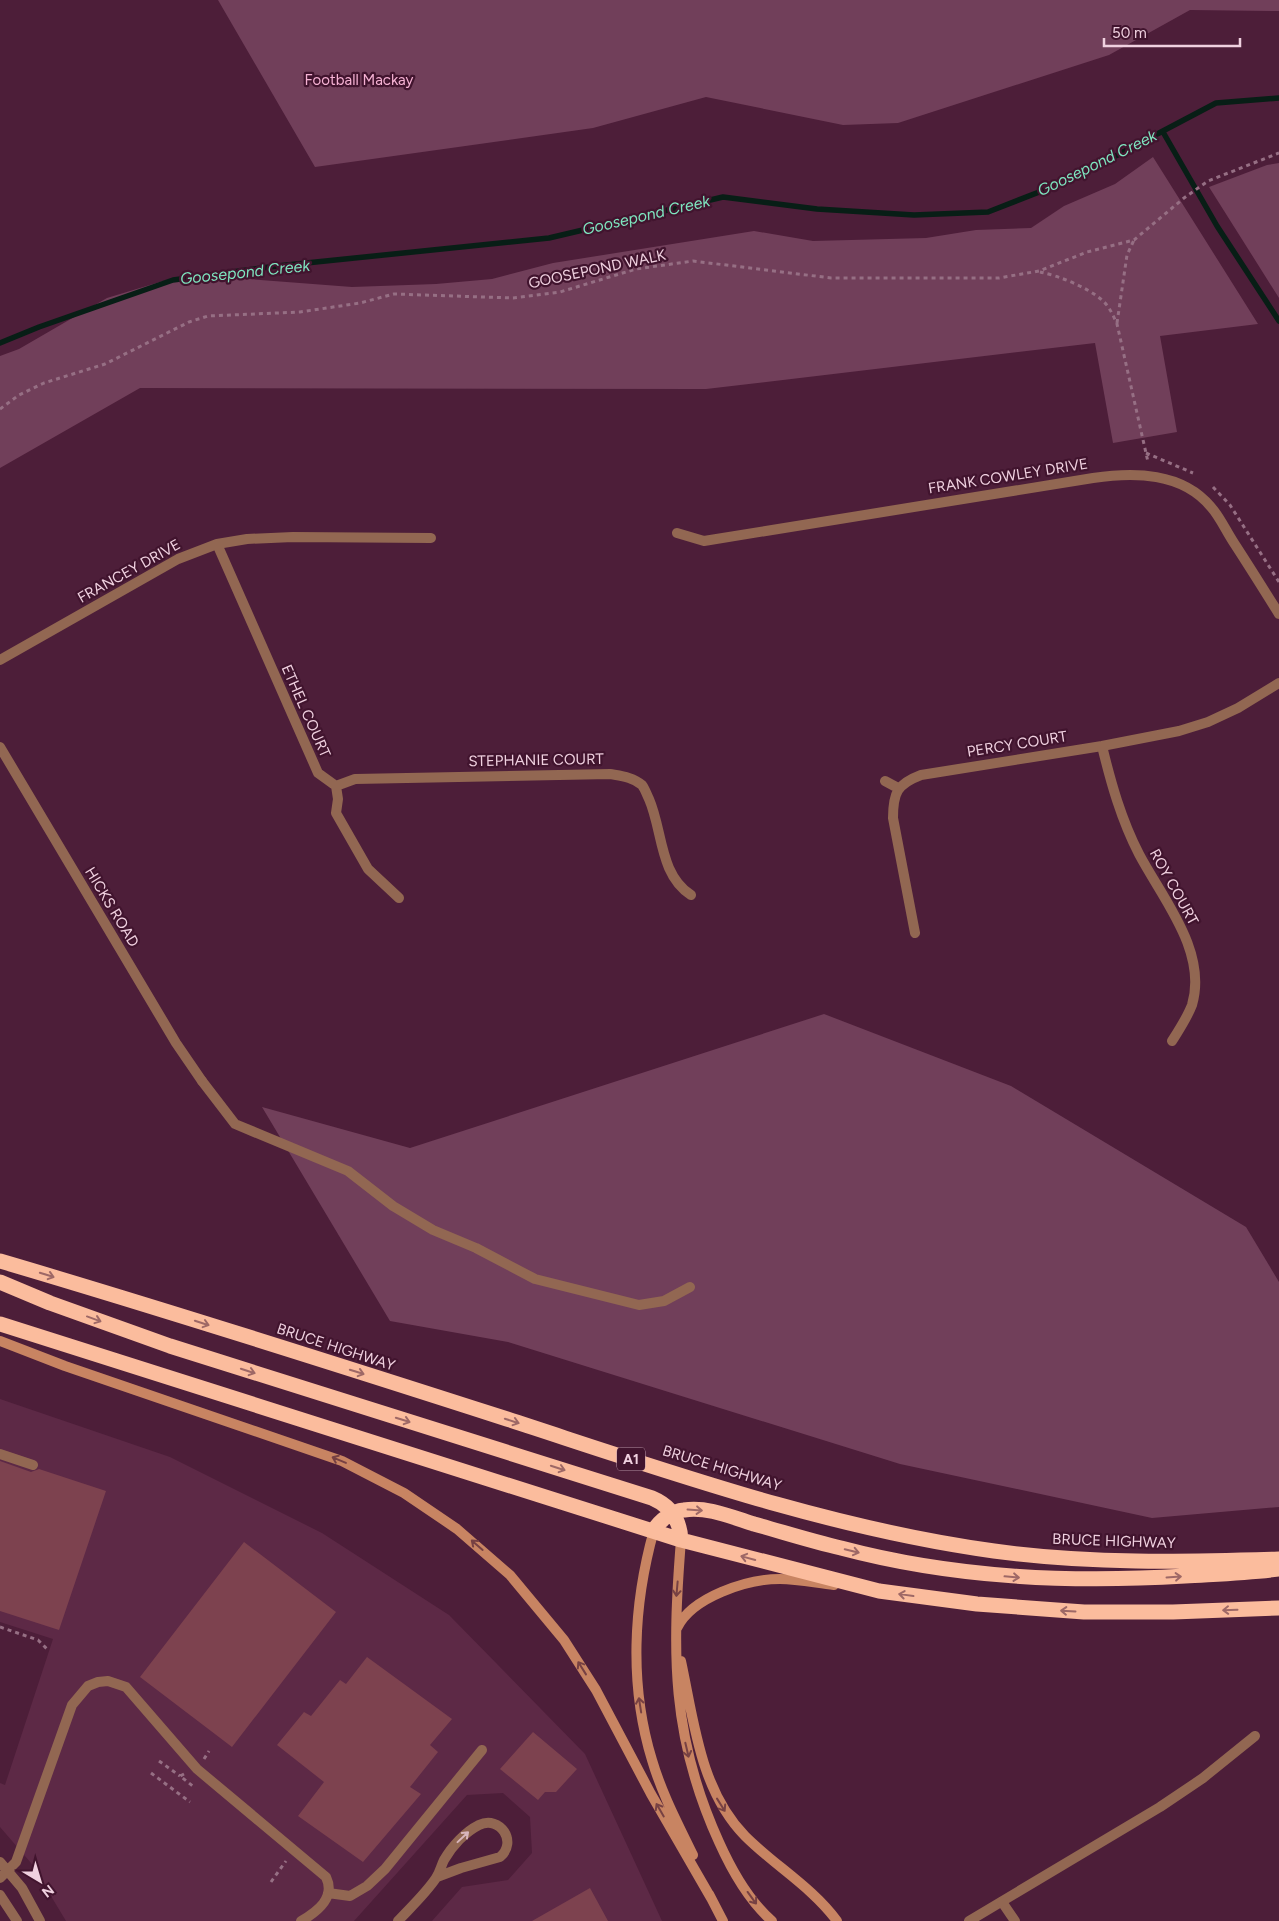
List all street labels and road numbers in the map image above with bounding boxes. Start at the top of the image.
street label: GOOSEPOND WALK [527,245,668,292]
street label: FRANK COWLEY DRIVE [927,454,1089,498]
street label: FRANCEY DRIVE [74,535,184,607]
street label: ETHEL COURT [278,662,335,761]
street label: PERCY COURT [966,727,1069,761]
street label: STEPHANIE COURT [468,750,605,770]
street label: ROY COURT [1146,846,1203,929]
street label: HICKS ROAD [81,864,143,950]
street label: BRUCE HIGHWAY [274,1319,398,1375]
street label: BRUCE HIGHWAY [660,1441,784,1495]
road number: A1 [617,1448,645,1470]
street label: BRUCE HIGHWAY [1052,1530,1176,1552]

